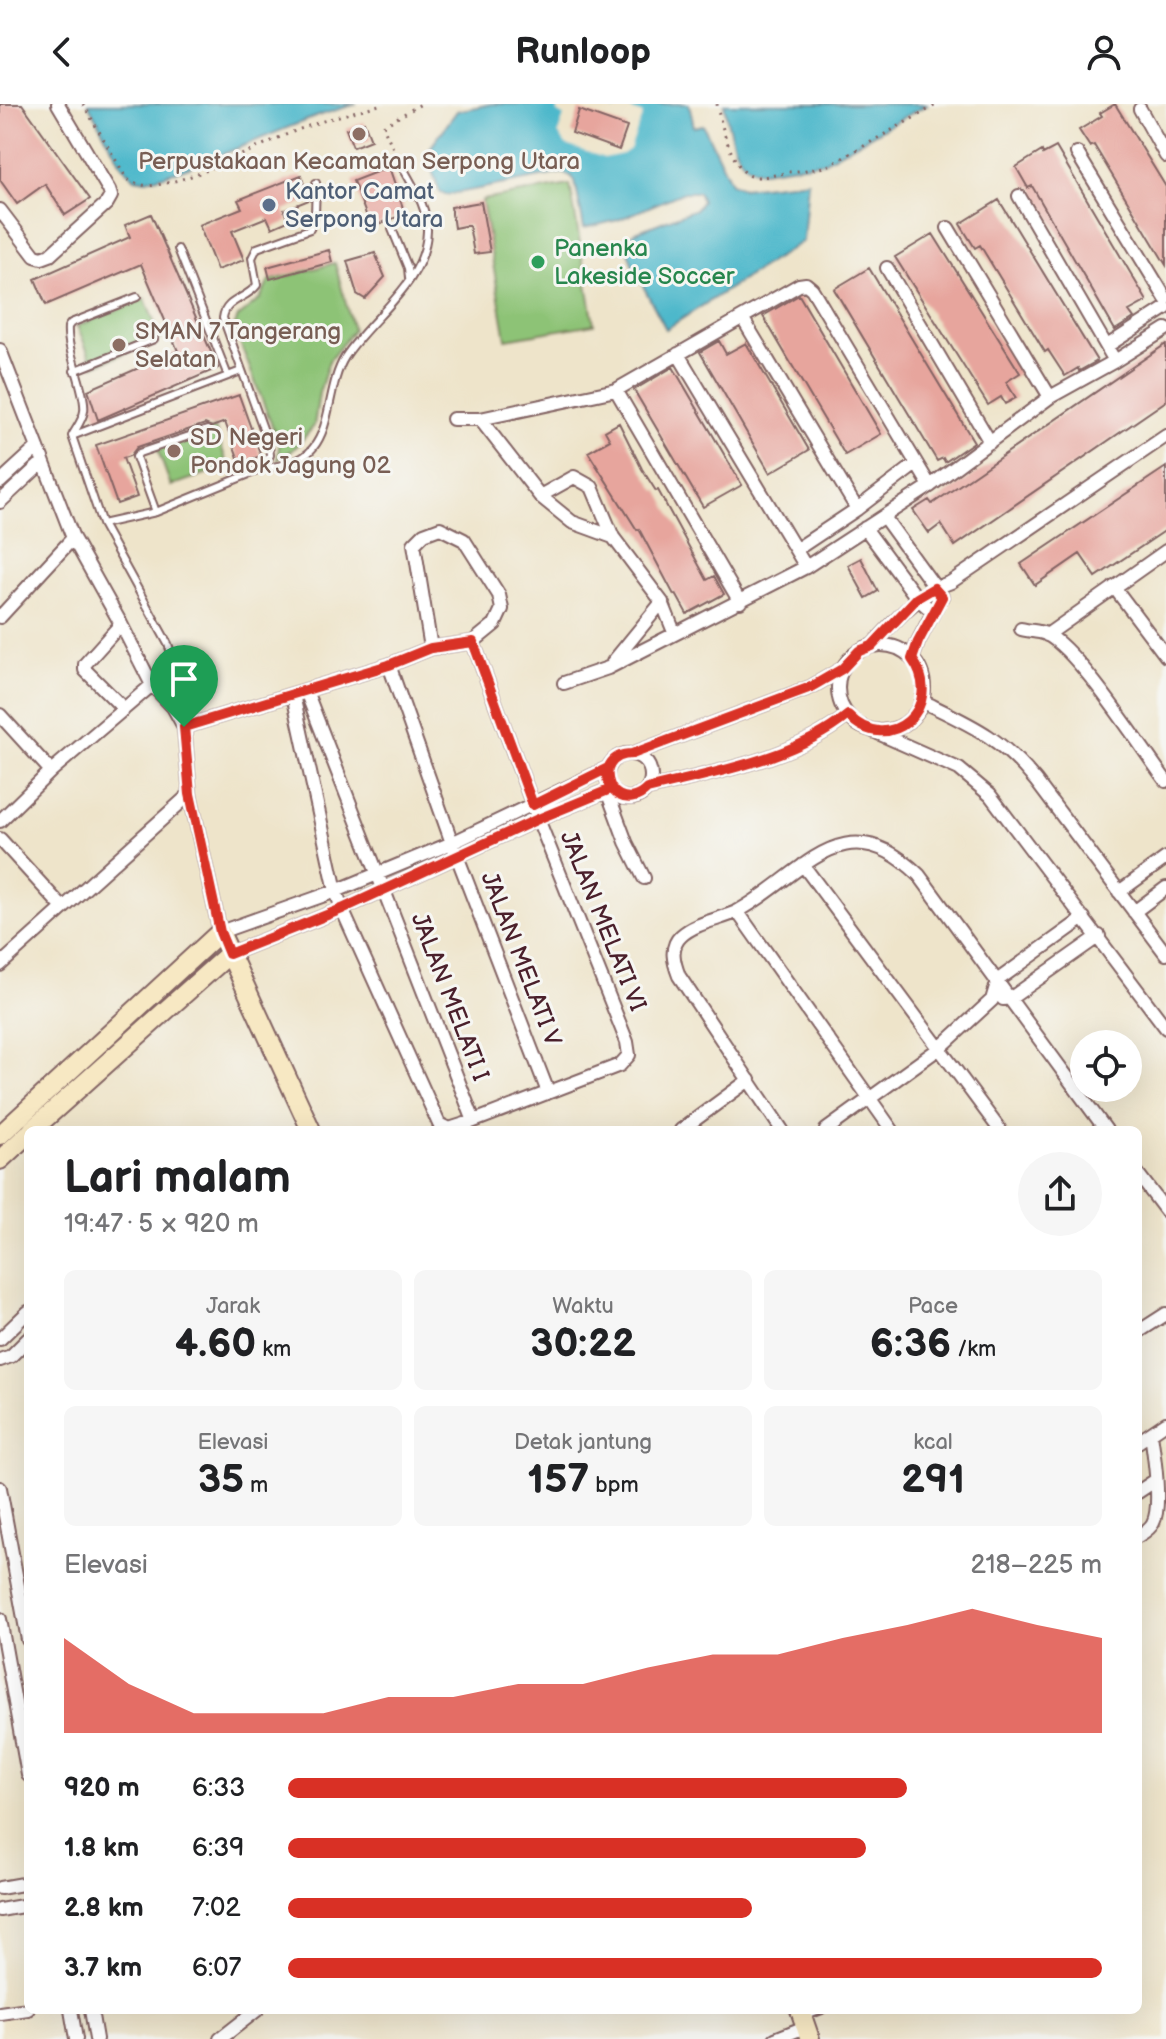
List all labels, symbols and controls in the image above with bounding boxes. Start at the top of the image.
icon: back [40,30,84,74]
icon: person [1082,30,1126,74]
text: Runloop [515,31,651,74]
marker: Perpustakaan Kecamatan Serpong Utara [350,125,368,143]
place label: Perpustakaan Kecamatan Serpong Utara [138,147,580,176]
place label: Kantor Camat Serpong Utara [285,177,443,234]
marker: Kantor Camat Serpong Utara [260,196,278,214]
place label: Panenka Lakeside Soccer [554,234,735,291]
marker: Panenka Lakeside Soccer [529,253,547,271]
place label: SMAN 7 Tangerang Selatan [135,317,341,374]
marker: SMAN 7 Tangerang Selatan [110,336,128,354]
place label: SD Negeri Pondok Jagung 02 [190,423,391,480]
marker: SD Negeri Pondok Jagung 02 [165,442,183,460]
pin [150,645,218,727]
icon: arrive [162,657,206,701]
street label: JALAN MELATI VI [554,827,652,1015]
street label: JALAN MELATI V [474,868,568,1050]
street label: JALAN MELATI I [405,909,495,1085]
map controls [1070,1030,1142,1102]
button: locate [1070,1030,1142,1102]
text: Lari malam [64,1152,291,1205]
button: share [1018,1152,1102,1236]
text: 19:47 · 5 × 920 m [64,1209,259,1240]
text: Jarak [206,1293,260,1320]
text: Waktu [552,1293,614,1320]
text: Pace [908,1293,958,1320]
text: 4.60 [175,1320,256,1368]
text: 30:22 [530,1320,636,1368]
text: 6:36 [870,1320,951,1368]
text: km [256,1336,291,1363]
text: /km [951,1336,996,1363]
text: Elevasi [198,1429,269,1456]
text: Detak jantung [514,1429,652,1456]
text: kcal [913,1429,953,1456]
text: 35 [198,1456,244,1504]
text: 157 [527,1456,589,1504]
text: 291 [901,1456,965,1504]
text: m [244,1472,268,1499]
text: bpm [589,1472,639,1499]
text: Elevasi [64,1550,148,1581]
text: 218–225 m [971,1550,1102,1581]
text: 920 m [64,1773,140,1804]
text: 6:33 [192,1773,245,1804]
text: 1.8 km [64,1833,139,1864]
text: 6:39 [192,1833,244,1864]
text: 2.8 km [64,1893,144,1924]
text: 7:02 [192,1893,241,1924]
text: 3.7 km [64,1953,142,1984]
text: 6:07 [192,1953,241,1984]

